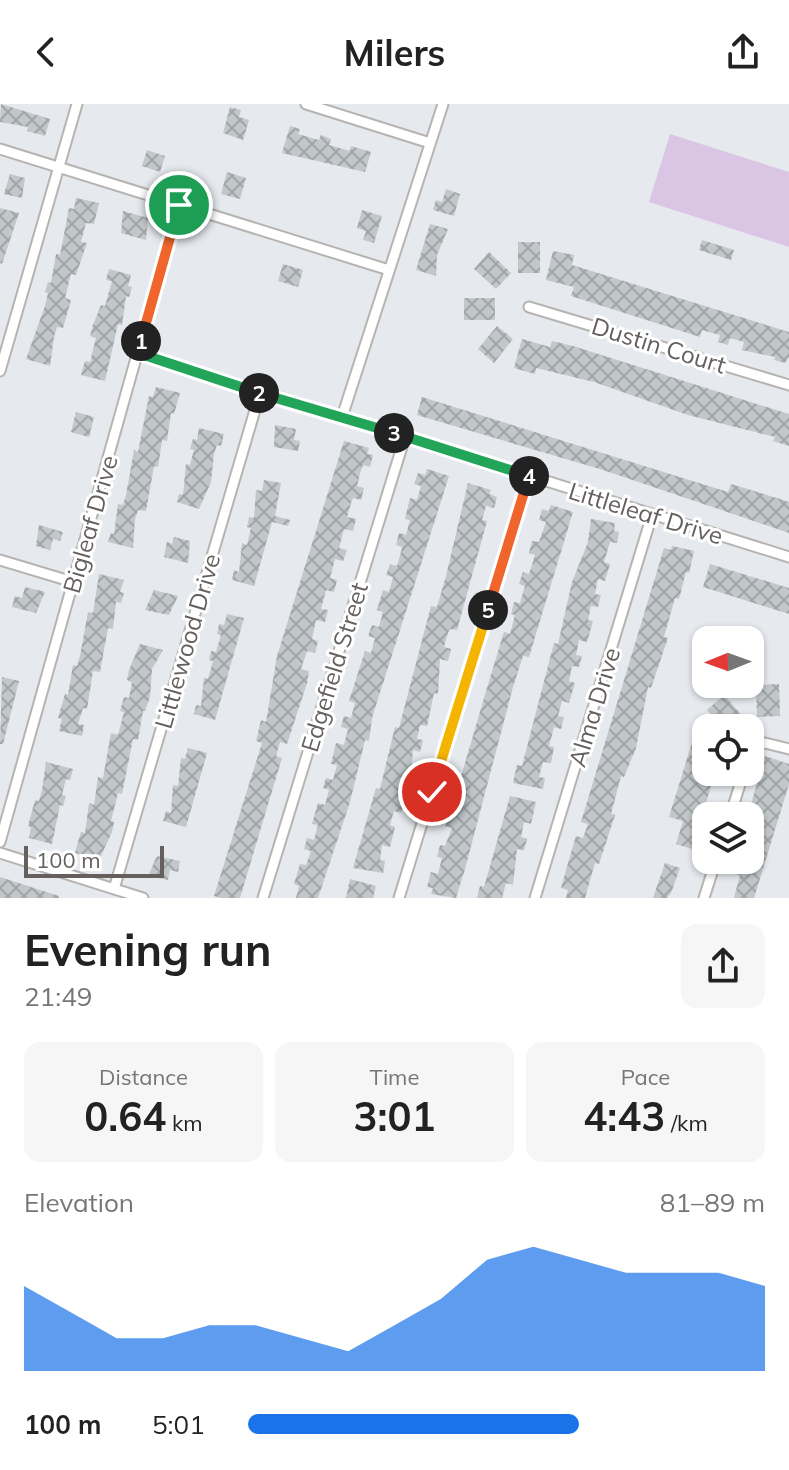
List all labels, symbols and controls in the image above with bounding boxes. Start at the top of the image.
icon: back [24,30,68,74]
text: Milers [344,30,445,75]
icon: share [721,30,765,74]
pin [145,171,213,239]
icon: arrive [157,183,201,227]
street label: Dustin Court [588,310,730,380]
pin: 1 [121,321,161,361]
text: 1 [134,327,148,355]
pin: 2 [239,373,279,413]
text: 2 [252,379,266,407]
pin: 3 [374,413,414,453]
text: 3 [387,419,401,447]
street label: Bigleaf Drive [56,452,124,596]
pin: 4 [509,456,549,496]
text: 4 [522,462,536,490]
street label: Littleleaf Drive [565,475,727,551]
street label: Littlewood Drive [148,550,226,732]
street label: Edgefield Street [294,579,374,755]
pin: 5 [468,590,508,630]
text: 5 [481,596,495,624]
north arrow [692,626,764,698]
map controls [692,626,764,874]
street label: Alma Drive [562,644,626,770]
button: locate [692,714,764,786]
pin [398,758,466,826]
icon: check [410,770,454,814]
button: layers [692,802,764,874]
scale bar [24,842,164,878]
text: 100 m [36,846,101,874]
text: Evening run [24,922,271,977]
button: share [681,924,765,1008]
text: 21:49 [24,980,92,1013]
text: Distance [99,1063,188,1091]
text: Time [370,1063,419,1091]
text: Pace [621,1063,670,1091]
text: 0.64 [84,1091,166,1141]
text: 3:01 [354,1091,435,1141]
text: 4:43 [583,1091,665,1141]
text: km [166,1109,203,1137]
text: /km [665,1109,708,1137]
text: Elevation [24,1186,134,1219]
text: 81–89 m [660,1186,765,1219]
text: 100 m [24,1408,101,1441]
text: 5:01 [152,1408,205,1441]

